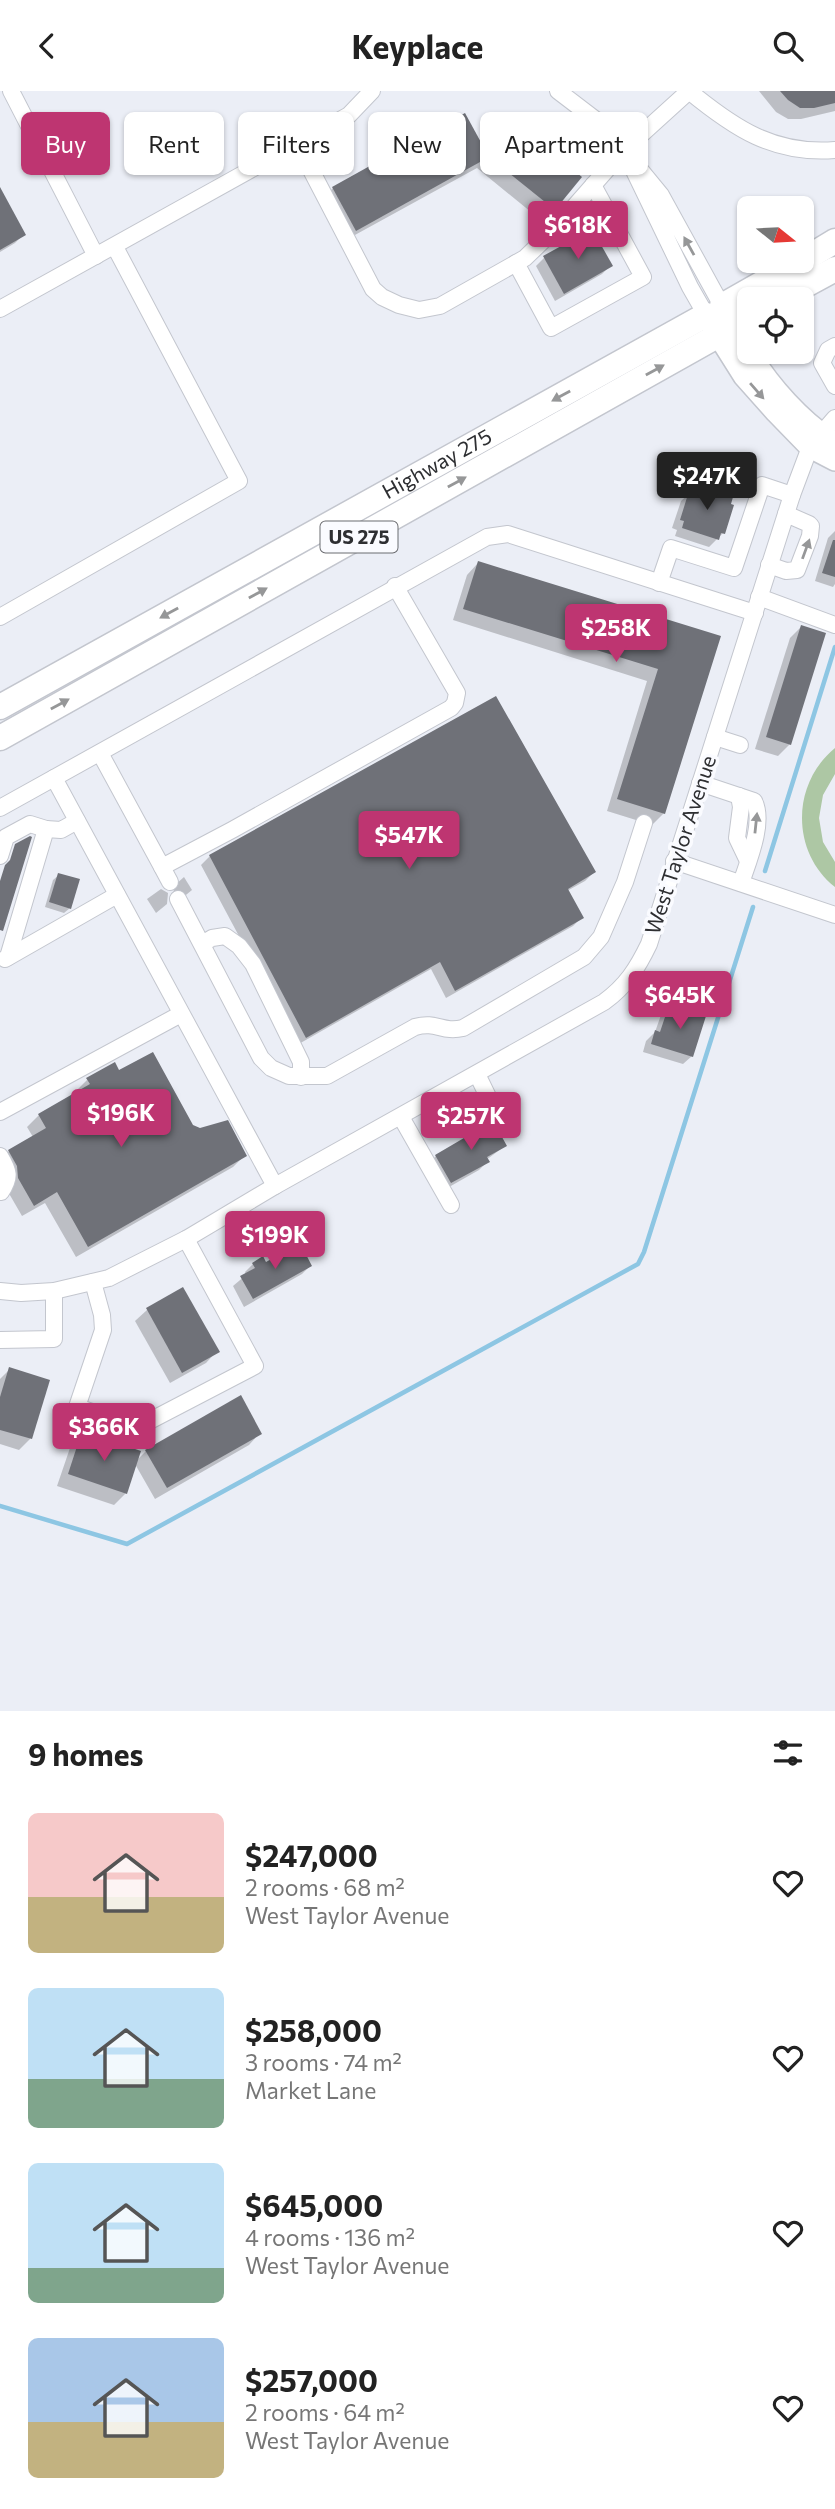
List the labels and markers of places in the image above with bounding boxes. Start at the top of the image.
pin: $618K [529,201,627,261]
pin: $247K [658,453,756,512]
pin: $258K [567,605,665,664]
pin: $547K [360,811,458,871]
pin: $645K [631,971,729,1031]
pin: $196K [72,1089,170,1149]
pin: $257K [422,1093,520,1152]
pin: $199K [226,1211,324,1271]
pin: $366K [55,1403,153,1463]

